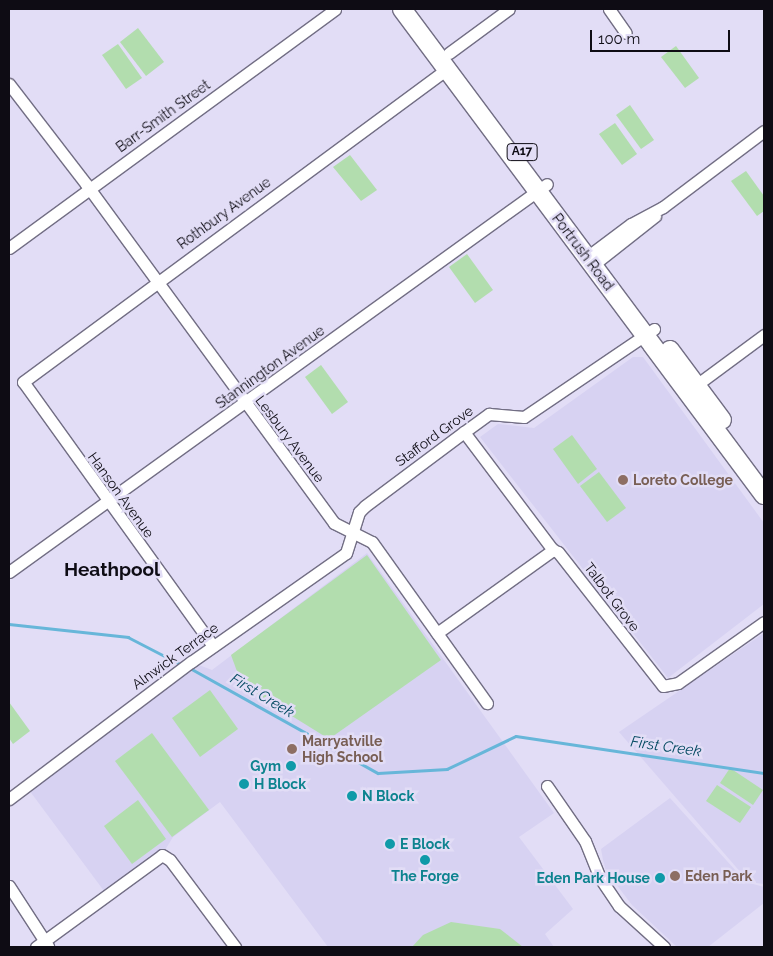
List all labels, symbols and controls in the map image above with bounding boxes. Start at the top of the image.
scale bar [593,20,733,52]
text: 100 m [598,30,640,48]
street label: Barr-Smith Street [113,76,213,156]
road number: A17 [506,142,538,162]
street label: Rothbury Avenue [174,173,274,253]
street label: Portrush Road [549,210,617,294]
street label: Stannington Avenue [212,322,328,412]
street label: Lesbury Avenue [252,392,328,486]
street label: Stafford Grove [392,402,476,470]
street label: Hanson Avenue [84,449,158,541]
place label: Loreto College [633,472,733,488]
marker: Loreto College [617,474,629,486]
district label: Heathpool [64,559,160,581]
street label: Talbot Grove [581,559,643,635]
street label: Alnwick Terrace [128,619,222,693]
water label: First Creek [227,670,297,722]
place label: Marryatville High School [302,733,383,766]
water label: First Creek [629,733,703,761]
marker: Marryatville High School [286,743,298,755]
place label: Gym [250,758,281,774]
marker: Gym [285,760,297,772]
place label: H Block [254,776,306,792]
marker: H Block [238,778,250,790]
place label: N Block [362,788,414,804]
marker: N Block [346,790,358,802]
place label: E Block [400,836,450,852]
marker: E Block [384,838,396,850]
marker: The Forge [419,854,431,866]
place label: The Forge [391,868,459,884]
place label: Eden Park [685,868,752,884]
place label: Eden Park House [536,870,650,886]
marker: Eden Park [669,870,681,882]
marker: Eden Park House [654,872,666,884]

